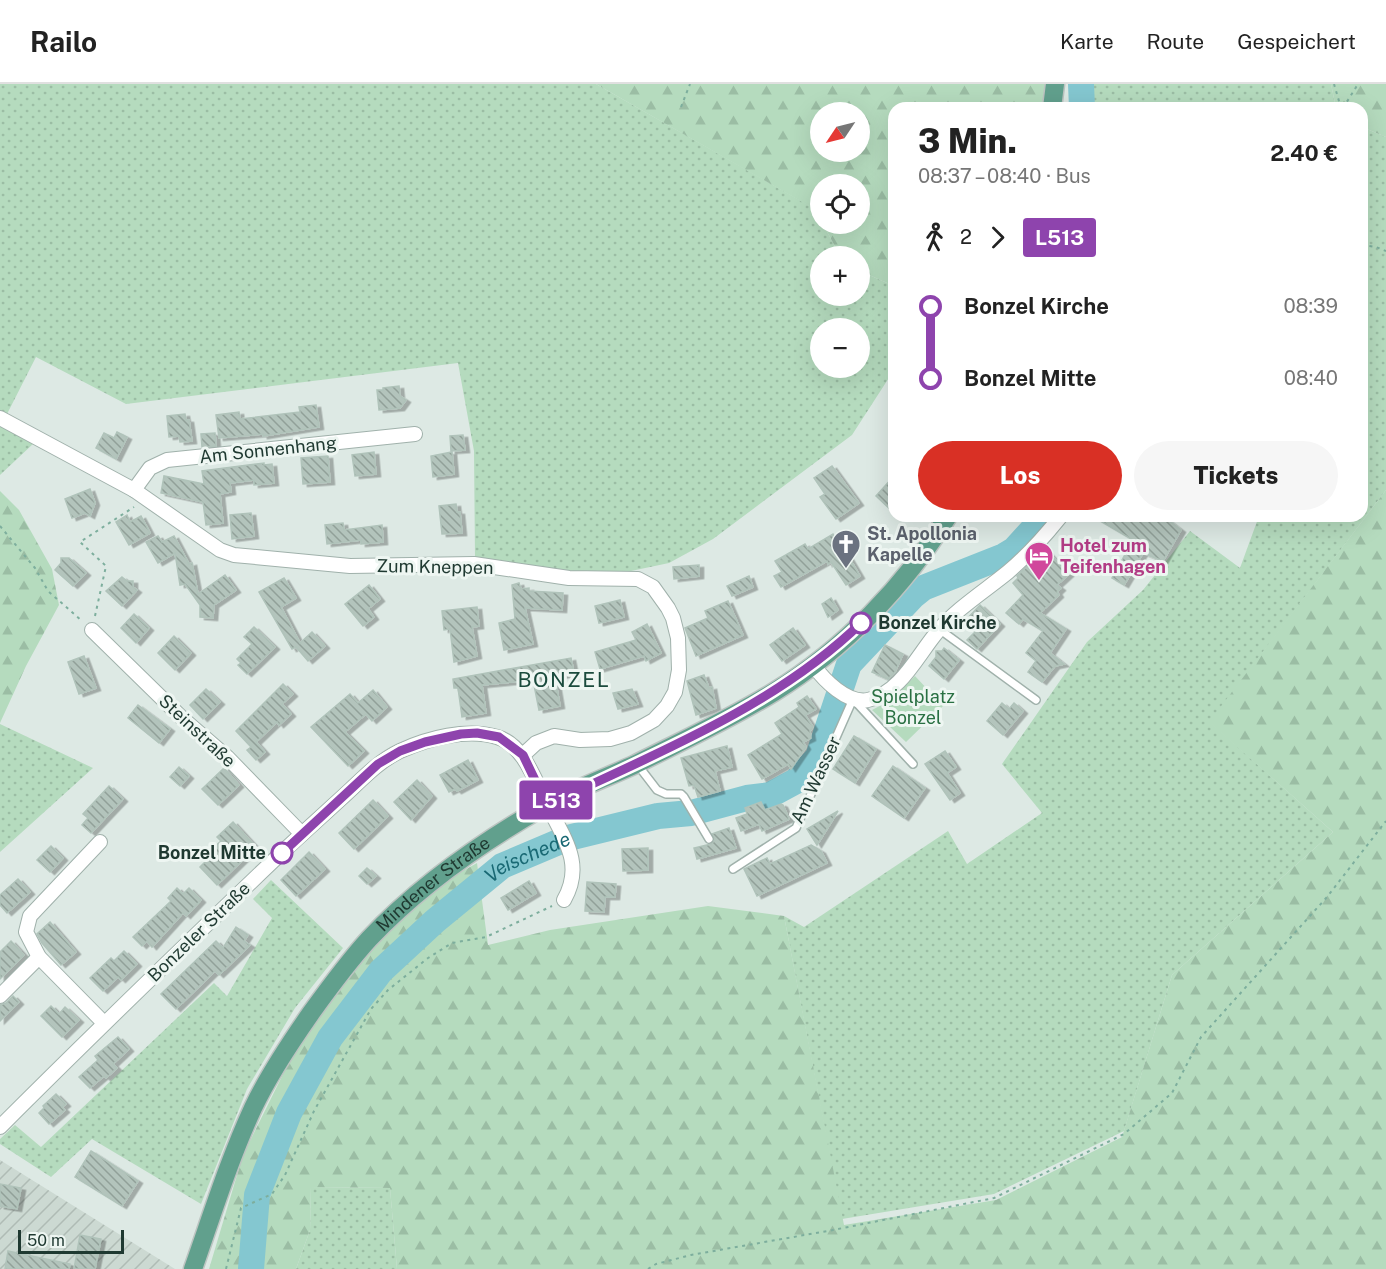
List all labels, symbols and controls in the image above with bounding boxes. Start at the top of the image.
text: Railo [30,25,97,58]
text: Karte [1060,29,1114,54]
text: Route [1147,29,1204,54]
text: Gespeichert [1237,29,1356,54]
north arrow [810,102,870,162]
map controls [810,102,870,378]
text: 3 Min. [918,122,1017,160]
text: 2.40 € [1270,140,1338,166]
text: 08:37 – 08:40 · Bus [918,164,1091,188]
button: locate [810,174,870,234]
icon: walk [918,221,951,254]
icon: forward [981,221,1014,254]
text: 2 [960,225,972,249]
text: L513 [1035,225,1084,250]
button: + [810,246,870,306]
text: Bonzel Kirche [964,293,1109,319]
text: 08:39 [1283,294,1338,318]
button: − [810,318,870,378]
text: Bonzel Mitte [964,365,1096,391]
text: 08:40 [1284,366,1338,390]
street label: Am Sonnenhang [198,432,338,467]
button: Los [918,441,1122,510]
button: Tickets [1134,441,1338,510]
place label: St. Apollonia Kapelle [867,523,977,565]
church icon: St. Apollonia Kapelle [830,528,862,570]
place label: Hotel zum Teifenhagen [1060,535,1166,577]
hotel icon: Hotel zum Teifenhagen [1023,540,1055,582]
street label: Zum Kneppen [376,555,494,578]
marker: Bonzel Kirche [850,612,872,634]
place label: Bonzel Kirche [878,612,997,633]
district label: BONZEL [518,667,610,692]
park label: Spielplatz Bonzel [871,686,955,728]
street label: Steinstraße [155,690,240,771]
street label: Am Wasser [786,733,845,827]
line badge: L513 [514,780,598,820]
text: L513 [531,788,581,813]
water label: Veischede [479,826,574,888]
street label: Mindener Straße [371,832,494,936]
place label: Bonzel Mitte [158,842,266,863]
marker: Bonzel Mitte [271,842,293,864]
street label: Bonzeler Straße [143,877,254,986]
scale bar [18,1227,124,1254]
text: 50 m [27,1231,65,1250]

